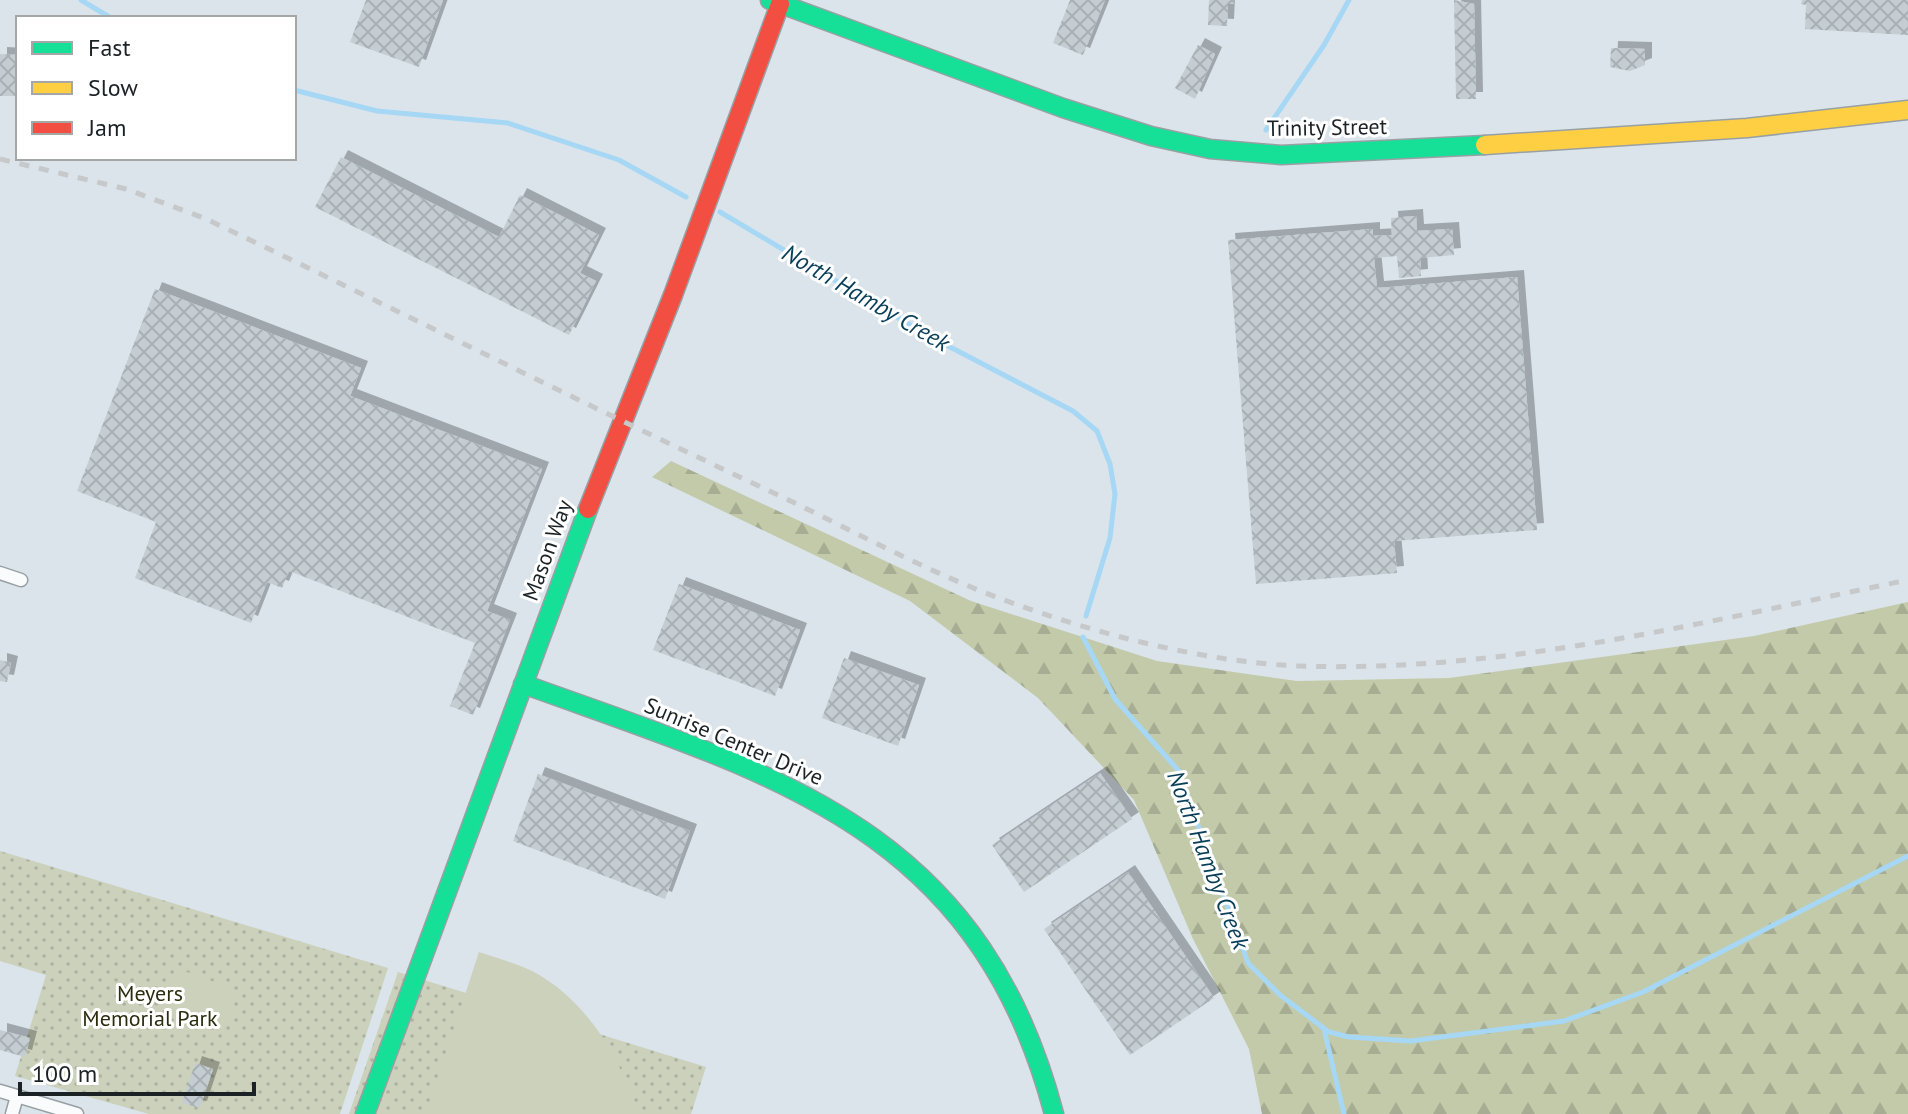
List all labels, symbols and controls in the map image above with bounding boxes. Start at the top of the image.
legend [16,16,296,160]
text: Fast [88,32,131,63]
text: Slow [88,72,138,103]
text: Jam [87,112,126,143]
street label: Trinity Street [1267,112,1388,142]
water label: North Hamby Creek [777,237,957,359]
street label: Mason Way [516,495,578,604]
street label: Sunrise Center Drive [640,691,828,791]
water label: North Hamby Creek [1160,766,1257,955]
park label: Meyers Memorial Park [82,979,218,1032]
scale bar [20,1046,254,1096]
text: 100 m [32,1058,97,1089]

